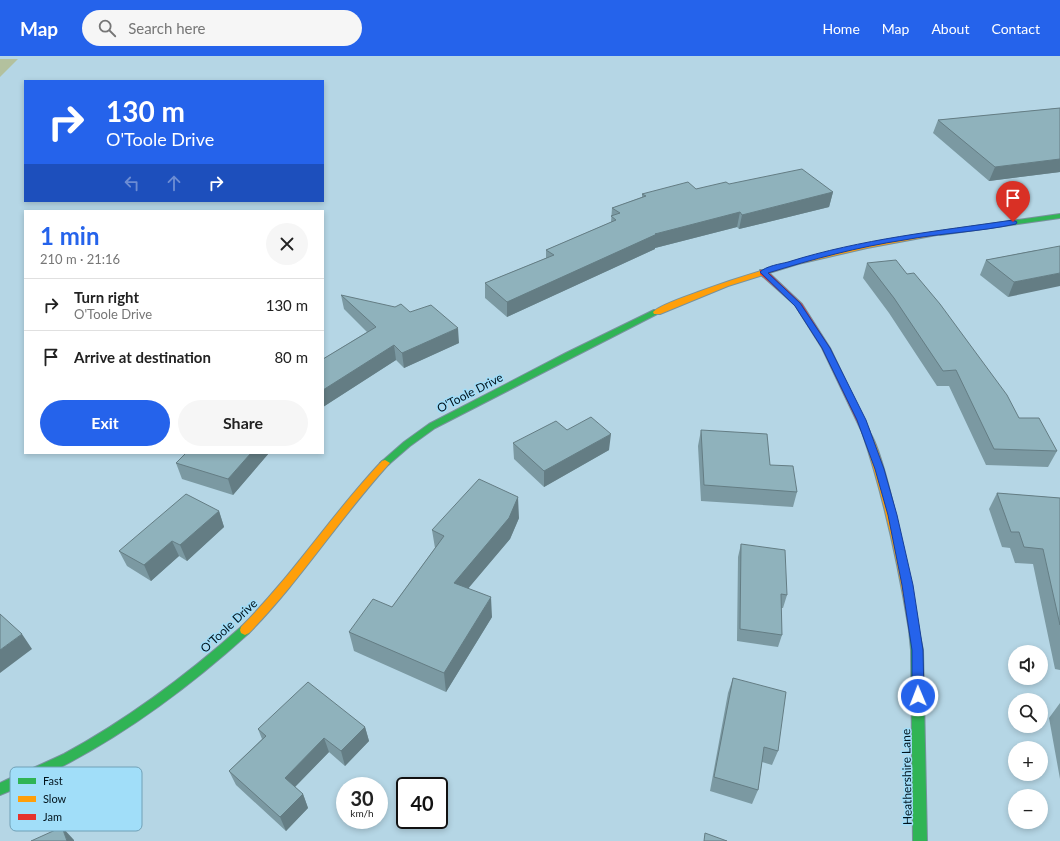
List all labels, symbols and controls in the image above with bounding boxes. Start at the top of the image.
search box [82,10,362,46]
text: Map [20,17,58,40]
icon: search [96,17,118,39]
text: Search here [128,19,206,37]
text: Home [822,20,860,37]
text: Map [882,20,909,37]
text: About [931,20,969,37]
text: Contact [991,20,1040,37]
text: 130 m [106,94,185,128]
icon: right [40,96,92,148]
text: O'Toole Drive [106,128,214,150]
icon: left [121,172,143,194]
icon: ahead [163,172,185,194]
icon: right [205,172,227,194]
pin [996,181,1030,222]
icon: arrive [1002,187,1024,209]
text: 1 min [40,221,100,250]
button: close [266,223,308,265]
text: 210 m · 21:16 [40,251,120,267]
text: Turn right [74,288,139,306]
icon: right [40,294,62,316]
text: 130 m [266,296,308,314]
text: O'Toole Drive [74,306,152,322]
icon: arrive [40,346,62,368]
text: Arrive at destination [74,348,211,366]
text: 80 m [274,348,308,366]
street label: O'Toole Drive [434,369,505,416]
button: Exit [40,400,170,446]
button: Share [178,400,308,446]
street label: O'Toole Drive [197,596,260,656]
map controls [1008,645,1048,829]
button: sound [1008,645,1048,685]
position arrow [897,675,939,717]
button: search [1008,693,1048,733]
street label: Heathershire Lane [898,729,915,825]
button: + [1008,741,1048,781]
legend [10,767,142,831]
text: Fast [43,774,63,787]
speed limit sign: 40 [396,777,448,829]
text: 30 [350,786,374,810]
button: − [1008,789,1048,829]
text: Slow [43,792,67,805]
text: km/h [350,807,374,819]
text: Jam [43,810,62,823]

